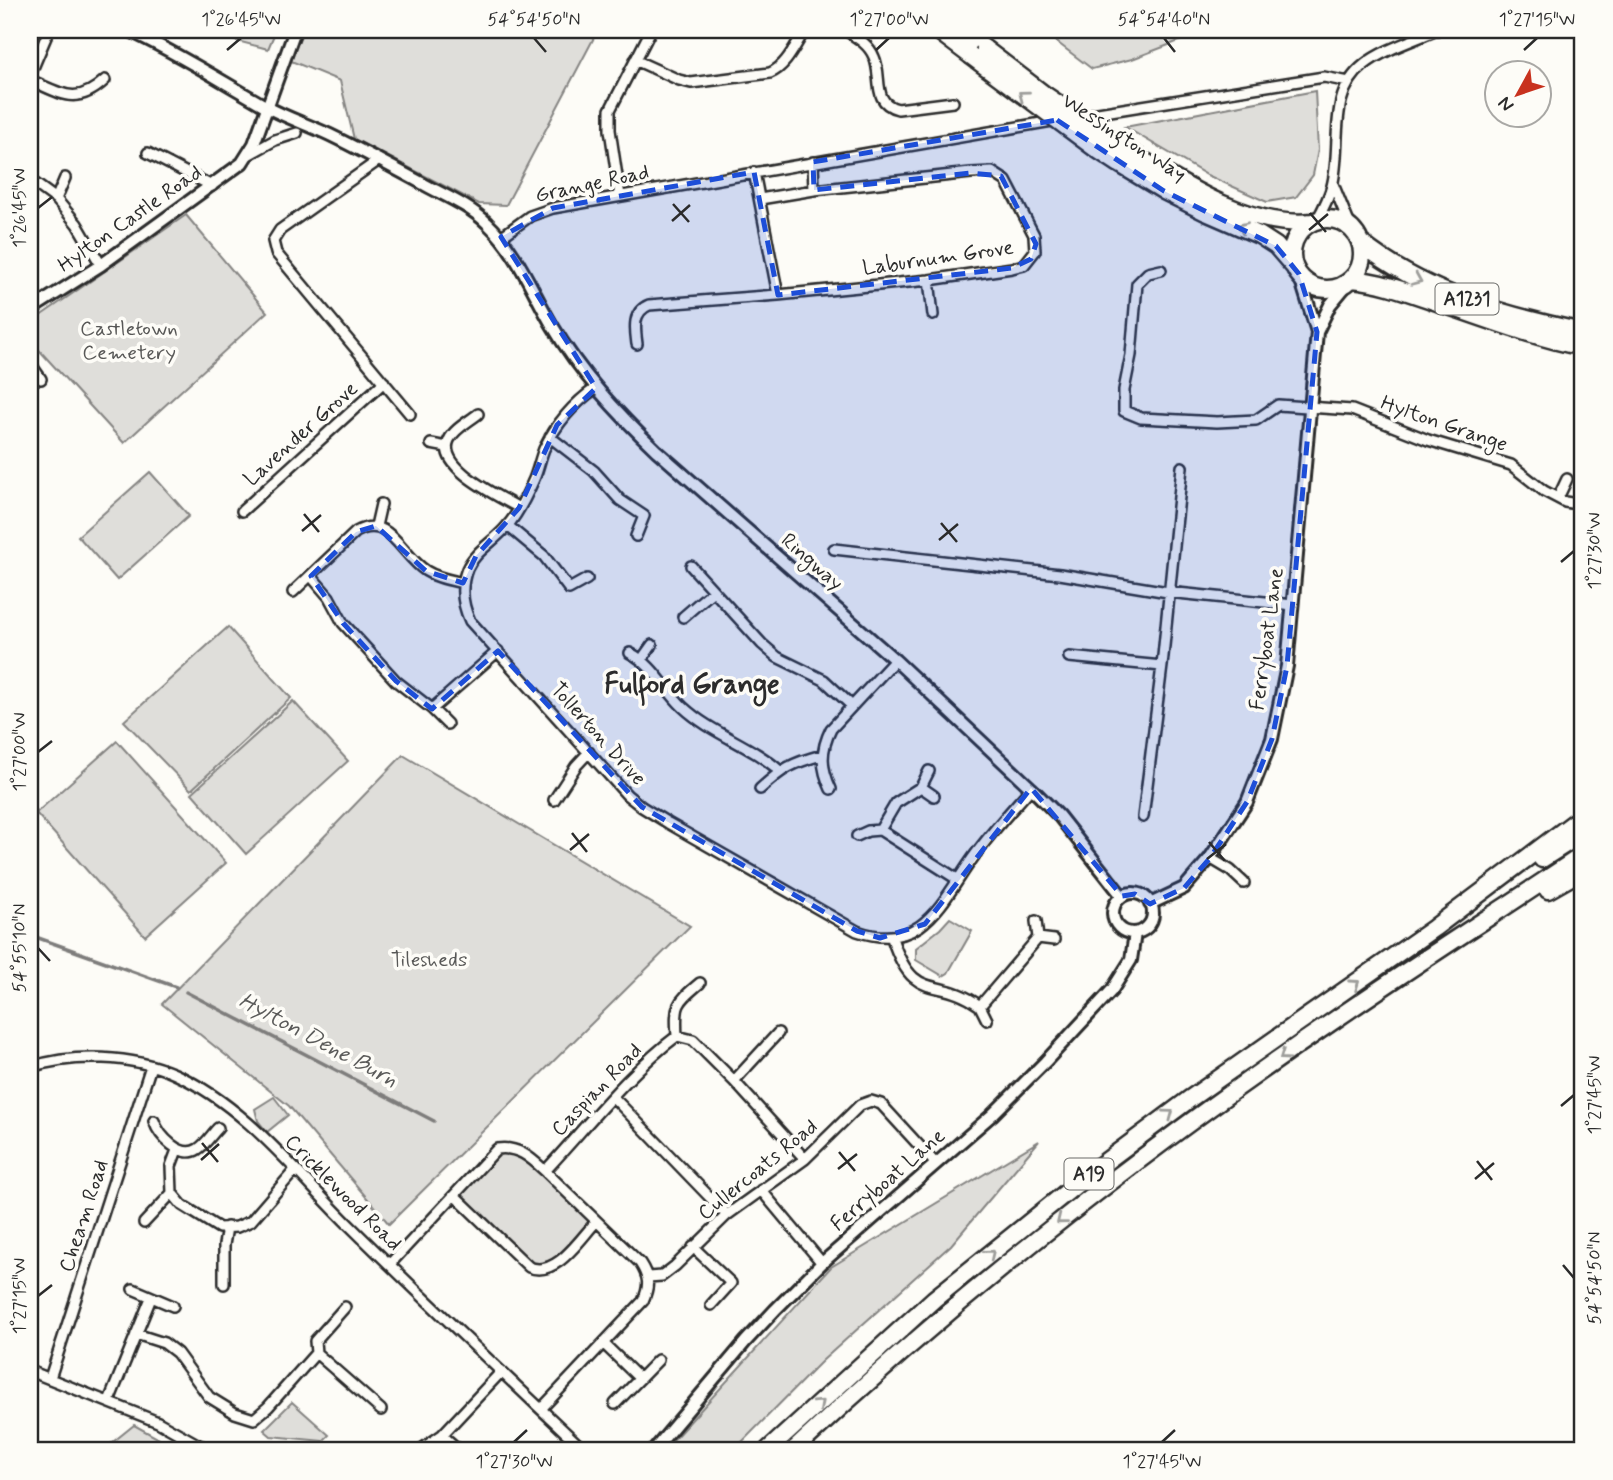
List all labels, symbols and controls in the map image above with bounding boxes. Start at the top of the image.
text: 1°26'45"W [201,8,281,32]
text: 54°54'50"N [488,8,581,32]
text: 1°27'00"W [849,8,929,32]
text: 54°54'40"N [1118,8,1210,32]
text: 1°27'15"W [1499,8,1575,32]
north arrow [1484,60,1554,130]
street label: Wessington Way [1055,87,1192,190]
one-way arrow [1018,90,1030,103]
text: N [1492,91,1520,117]
street label: Grange Road [532,158,652,210]
street label: Hylton Castle Road [52,159,208,279]
text: 1°26'45"W [8,168,32,248]
one-way arrow [1237,222,1249,236]
street label: Laburnum Grove [861,234,1015,282]
one-way arrow [1410,272,1423,286]
road number: A1231 [1436,284,1498,314]
park label: Castletown Cemetery [80,315,178,367]
street label: Lavender Grove [238,375,364,493]
street label: Hylton Grange [1377,389,1511,460]
text: 1°27'30"W [1583,512,1607,590]
street label: Ringway [774,527,849,598]
street label: Ferryboat Lane [1243,566,1291,712]
district label: Fulford Grange [604,667,780,707]
street label: Tollerton Drive [544,676,652,792]
text: 1°27'00"W [8,712,32,792]
text: 54°55'10"N [8,904,32,992]
park label: Tilesheds [391,946,467,974]
one-way arrow [1347,980,1360,992]
water label: Hylton Dene Burn [233,987,403,1095]
street label: Caspian Road [545,1037,649,1143]
one-way arrow [1279,1047,1292,1060]
text: 1°27'45"W [1583,1056,1607,1134]
one-way arrow [1161,1110,1174,1123]
street label: Cullercoats Road [692,1113,824,1227]
street label: Ferryboat Lane [825,1122,951,1238]
street label: Cricklewood Road [278,1128,408,1258]
street label: Cheam Road [53,1156,115,1276]
road number: A19 [1064,1158,1114,1190]
one-way arrow [1057,1212,1070,1224]
text: 54°54'50"N [1583,1232,1607,1325]
one-way arrow [981,1250,994,1262]
text: 1°27'15"W [8,1258,32,1334]
one-way arrow [811,1400,824,1412]
text: 1°27'30"W [475,1450,553,1474]
text: 1°27'45"W [1123,1450,1201,1474]

